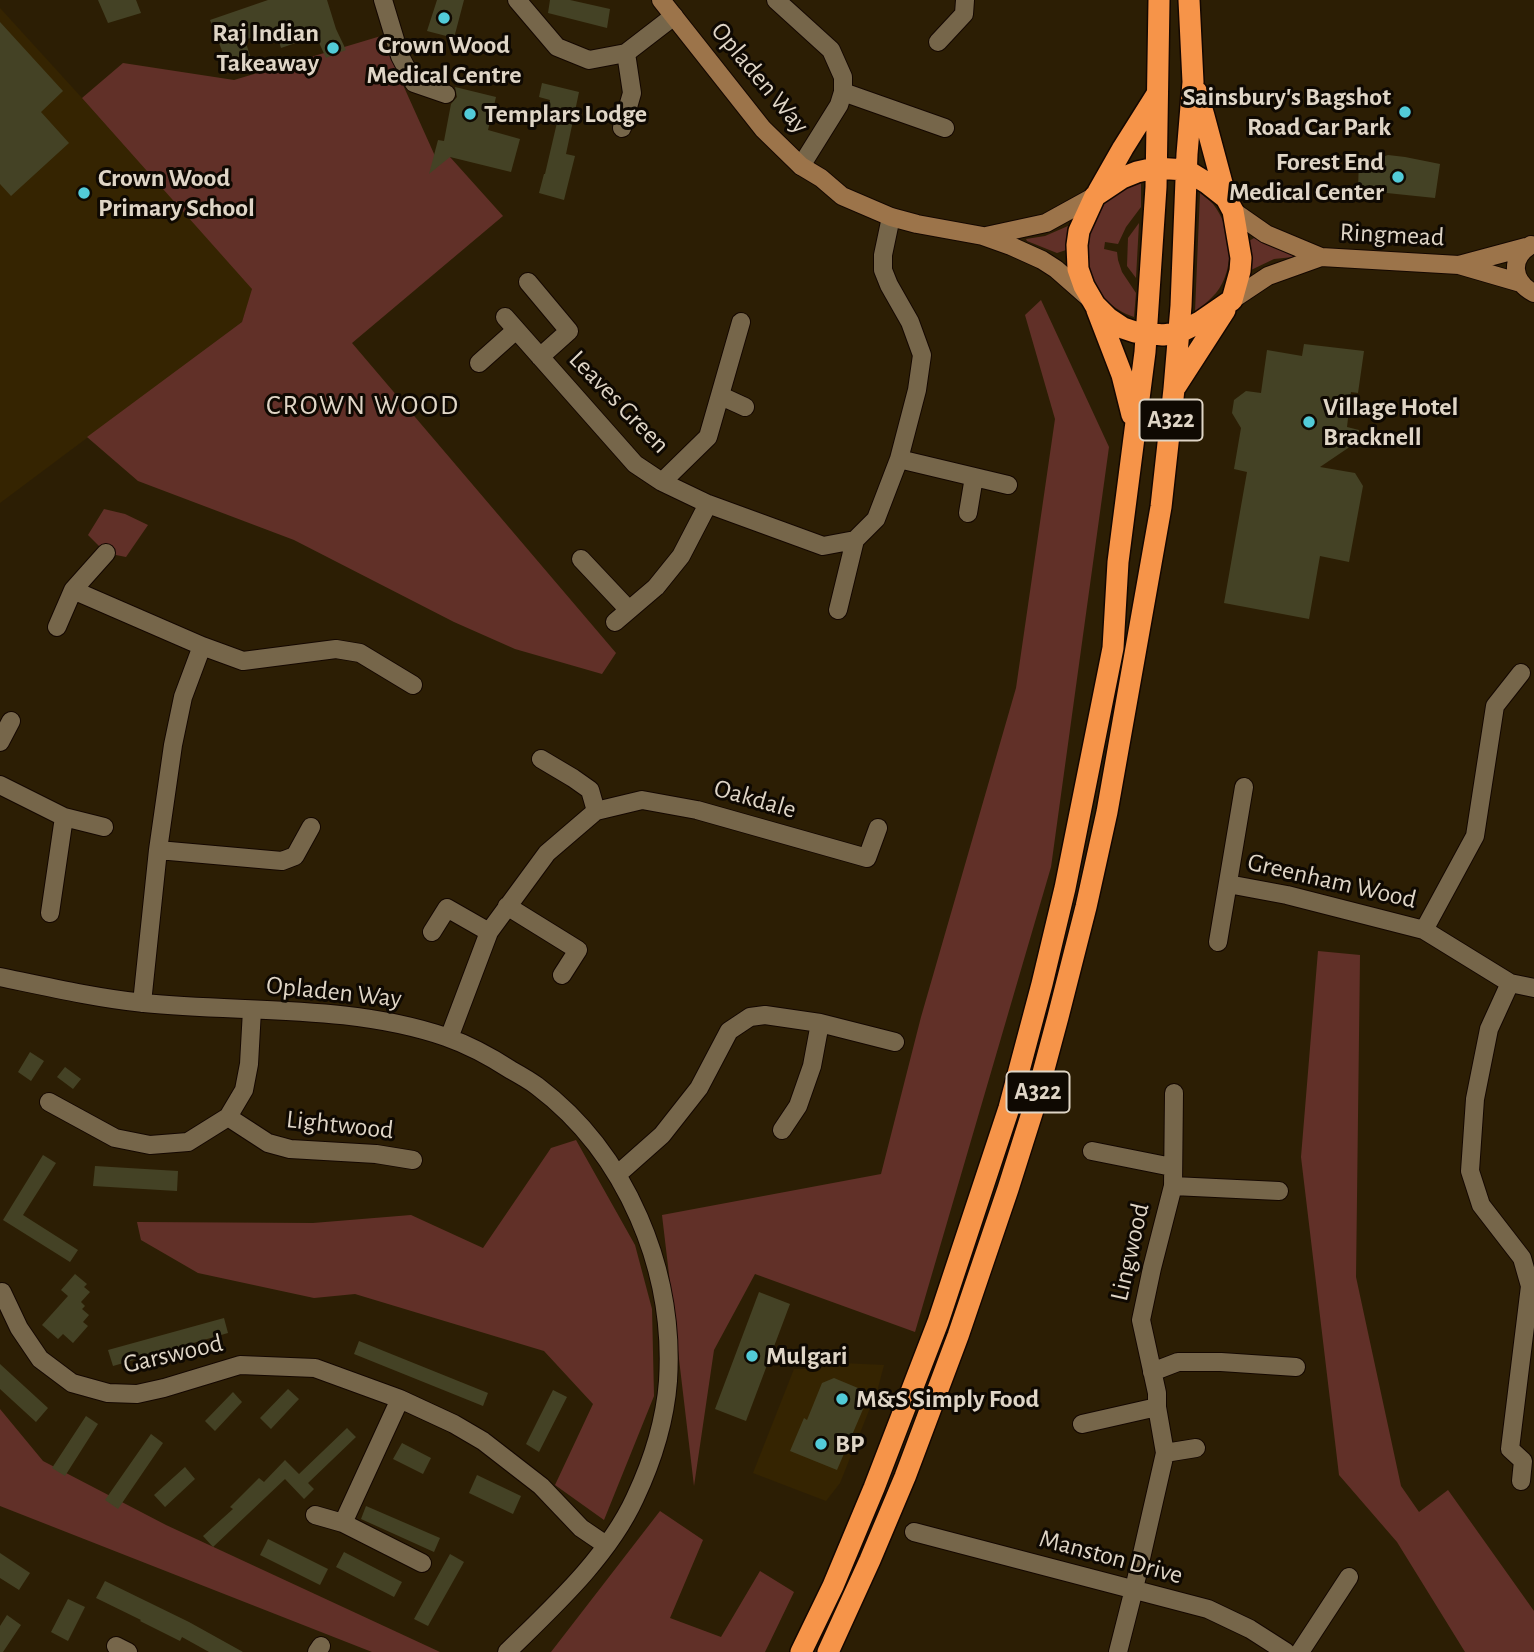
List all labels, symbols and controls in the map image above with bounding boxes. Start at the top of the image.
marker: Crown Wood Medical Centre [436,10,452,26]
street label: Opladen Way [704,16,816,140]
place label: Raj Indian Takeaway [212,17,319,78]
place label: Crown Wood Medical Centre [366,29,522,90]
marker: Raj Indian Takeaway [325,40,341,56]
place label: Sainsbury's Bagshot Road Car Park [1182,81,1391,142]
place label: Templars Lodge [484,98,647,130]
marker: Sainsbury's Bagshot Road Car Park [1397,104,1413,120]
marker: Templars Lodge [462,106,478,122]
place label: Forest End Medical Center [1229,146,1384,208]
place label: Crown Wood Primary School [98,162,255,224]
marker: Forest End Medical Center [1390,169,1406,185]
marker: Crown Wood Primary School [76,185,92,201]
street label: Ringmead [1339,217,1445,253]
street label: Leaves Green [562,344,676,460]
district label: CROWN WOOD [267,389,459,423]
place label: Village Hotel Bracknell [1323,391,1458,452]
road number: A322 [1140,400,1202,440]
marker: Village Hotel Bracknell [1301,414,1317,430]
street label: Oakdale [710,772,800,826]
street label: Greenham Wood [1245,846,1419,916]
street label: Opladen Way [265,969,403,1015]
road number: A322 [1006,1072,1070,1112]
street label: Lightwood [285,1104,395,1146]
street label: Lingwood [1104,1200,1156,1304]
street label: Garswood [120,1327,226,1381]
place label: Mulgari [766,1340,848,1372]
marker: Mulgari [744,1348,760,1364]
place label: M&S Simply Food [856,1383,1039,1415]
marker: M&S Simply Food [834,1391,850,1407]
place label: BP [835,1428,864,1460]
marker: BP [813,1436,829,1452]
street label: Manston Drive [1036,1523,1186,1591]

